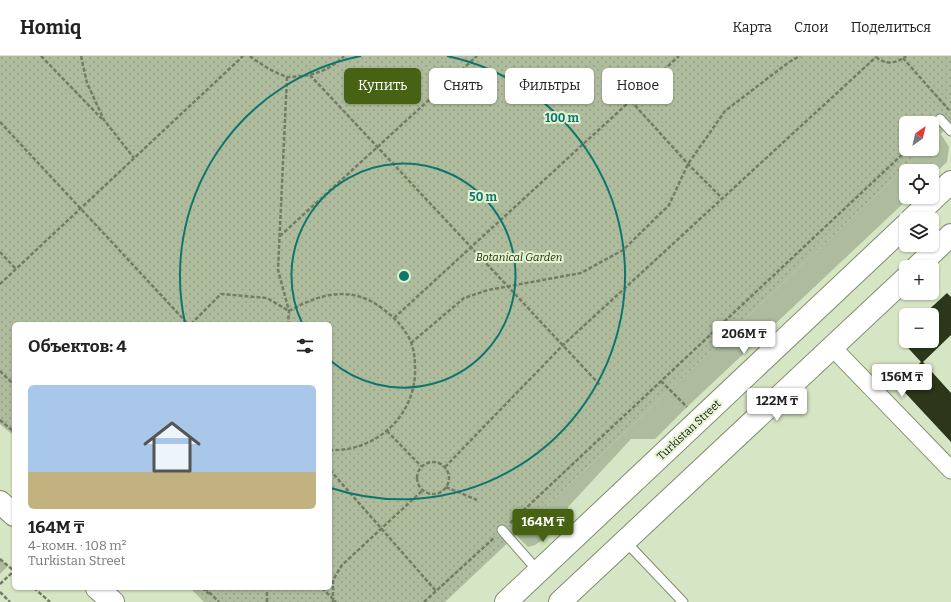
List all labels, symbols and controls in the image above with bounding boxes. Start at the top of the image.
text: Homiq [20,16,81,39]
text: Карта [732,19,772,36]
text: Слои [794,19,829,36]
text: Поделиться [851,19,931,36]
chip: Купить [344,68,421,104]
chip: Снять [429,68,497,104]
chip: Фильтры [505,68,594,104]
chip: Новое [602,68,673,104]
text: 100 m [545,111,580,125]
north arrow [899,116,939,156]
map controls [899,116,939,348]
button: locate [899,164,939,204]
text: 50 m [469,190,497,204]
button: layers [899,212,939,252]
park label: Botanical Garden [476,251,563,264]
button: + [899,260,939,300]
centre of rings [397,269,411,283]
button: − [899,308,939,348]
pin: 206M ₸ [711,321,777,355]
text: 206M ₸ [721,326,767,341]
icon: filters [294,335,316,357]
text: Объектов: 4 [28,336,127,357]
pin: 156M ₸ [869,364,935,398]
text: 156M ₸ [881,369,923,384]
pin: 122M ₸ [744,388,810,422]
text: 122M ₸ [756,393,798,408]
street label: Turkistan Street [654,397,724,463]
icon: home [136,411,208,483]
pin: 164M ₸ [510,509,576,543]
text: 164M ₸ [521,514,565,529]
text: 164M ₸ [28,517,84,538]
text: 4-комн. · 108 m² [28,538,126,553]
text: Turkistan Street [28,553,125,568]

